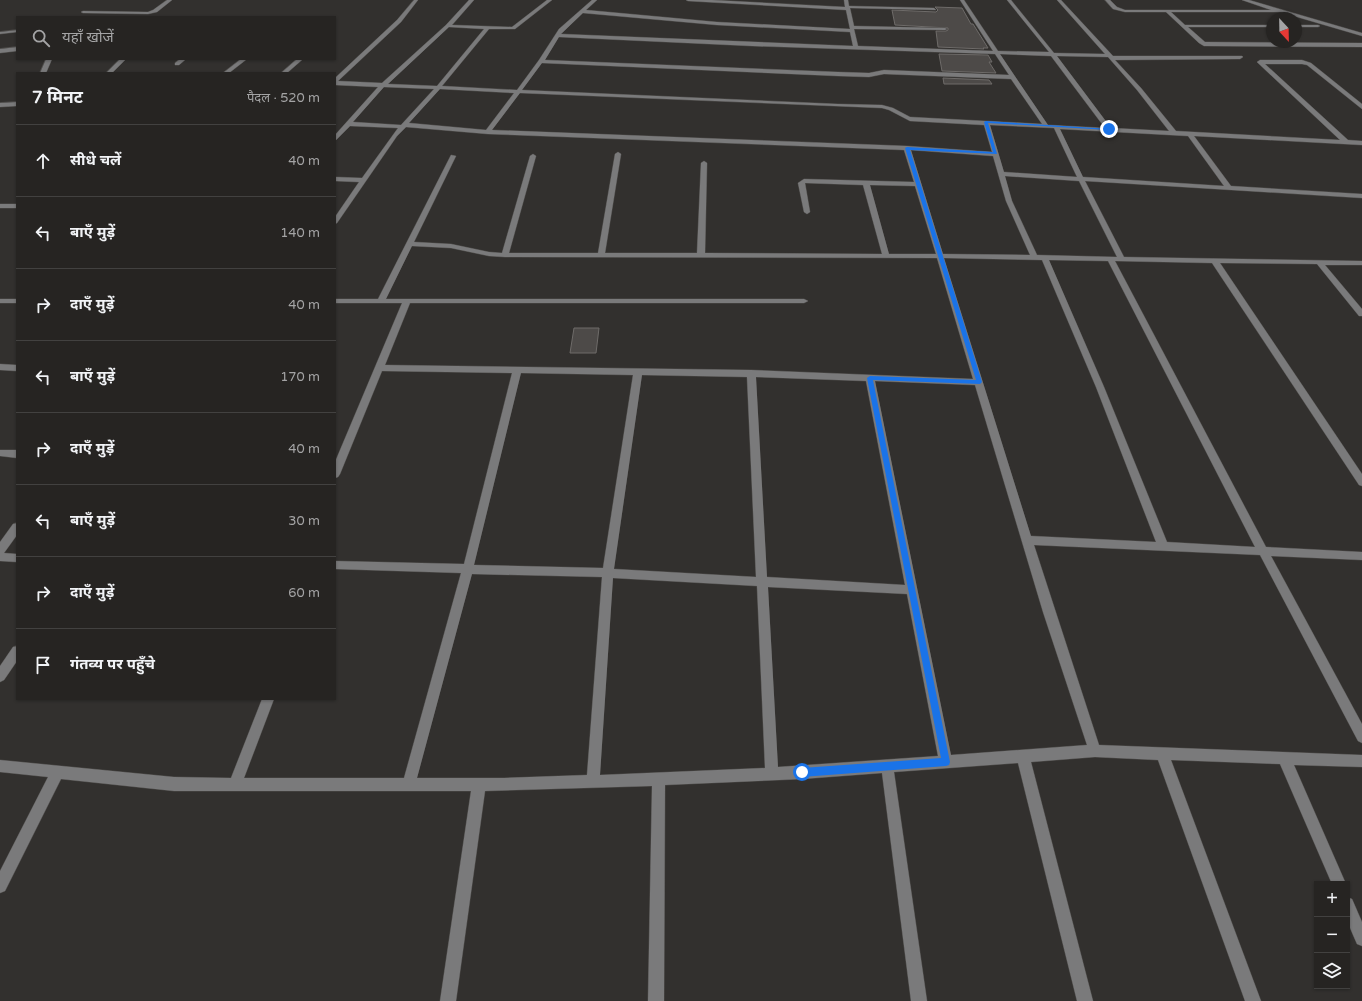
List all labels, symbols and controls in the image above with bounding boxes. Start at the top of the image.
north arrow [1266,12,1302,48]
search box [16,16,336,60]
icon: search [30,27,52,49]
text: यहाँ खोजें [62,28,114,46]
text: 7 मिनट [32,87,83,108]
text: पैदल · 520 m [247,90,320,106]
route end [1100,120,1118,138]
icon: ahead [32,150,54,172]
text: सीधे चलें [70,151,121,169]
text: 40 m [288,153,320,169]
icon: left [32,222,54,244]
text: बाएँ मुड़ें [70,223,115,241]
text: 140 m [280,225,320,241]
icon: right [32,294,54,316]
text: दाएँ मुड़ें [70,295,114,313]
text: 40 m [288,297,320,313]
icon: left [32,366,54,388]
text: बाएँ मुड़ें [70,367,115,385]
text: 170 m [280,369,320,385]
icon: right [32,438,54,460]
text: दाएँ मुड़ें [70,439,114,457]
text: 40 m [288,441,320,457]
icon: left [32,510,54,532]
text: बाएँ मुड़ें [70,511,115,529]
text: 30 m [288,513,320,529]
icon: right [32,582,54,604]
text: दाएँ मुड़ें [70,583,114,601]
text: 60 m [288,585,320,601]
icon: arrive [32,654,54,676]
text: गंतव्य पर पहुँचे [70,655,155,673]
route start [793,763,811,781]
map controls [1314,881,1350,989]
button: + [1314,881,1350,917]
button: − [1314,917,1350,953]
button: layers [1314,953,1350,989]

